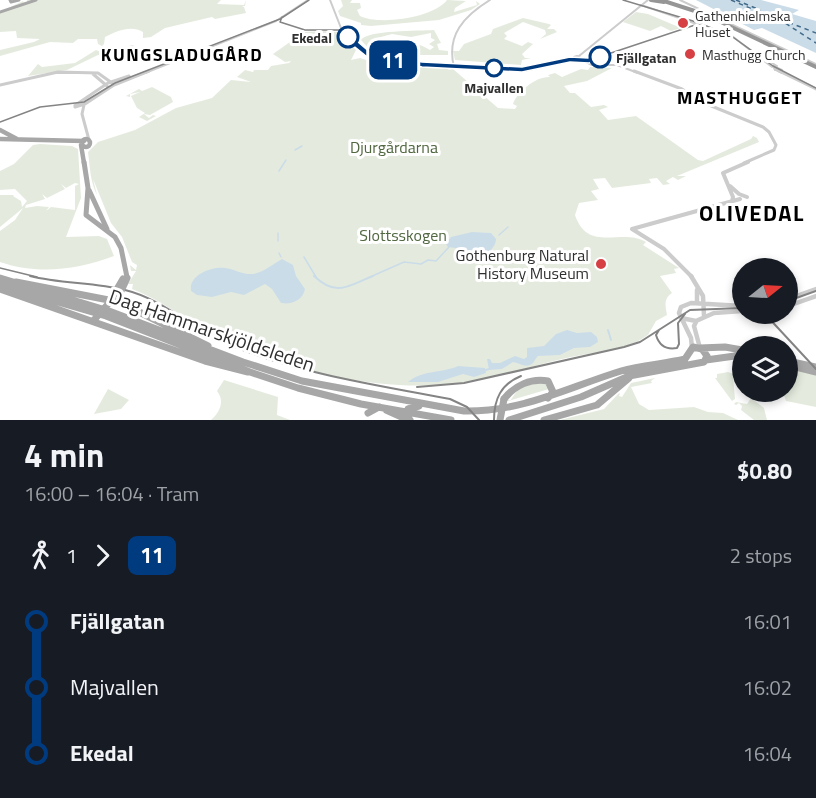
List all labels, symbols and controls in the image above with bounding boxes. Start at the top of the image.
place label: Gathenhielmska Huset [695,5,790,42]
marker: Gathenhielmska Huset [676,16,690,30]
marker: Ekedal [337,26,359,48]
place label: Ekedal [291,27,332,48]
line badge: 11 [366,40,420,80]
district label: KUNGSLADUGÅRD [101,41,263,68]
text: 11 [381,44,405,76]
place label: Masthugg Church [702,44,806,65]
marker: Fjällgatan [589,46,611,68]
place label: Fjällgatan [616,47,676,68]
marker: Masthugg Church [683,47,697,61]
marker: Majvallen [485,59,503,77]
place label: Majvallen [464,77,524,98]
district label: MASTHUGGET [677,84,803,111]
park label: Djurgårdarna [350,135,438,159]
district label: OLIVEDAL [699,196,805,230]
park label: Slottsskogen [359,223,447,247]
place label: Gothenburg Natural History Museum [456,243,589,285]
marker: Gothenburg Natural History Museum [594,257,608,271]
north arrow [732,258,798,324]
map controls [732,258,798,402]
street label: Dag Hammarskjöldsleden [105,280,319,380]
button: layers [732,336,798,402]
text: 4 min [24,430,104,480]
text: $0.80 [737,454,792,488]
text: 16:00 – 16:04 · Tram [24,478,199,509]
icon: walk [24,539,57,572]
icon: forward [86,539,119,572]
text: 11 [140,539,164,571]
text: 1 [66,540,77,571]
text: 2 stops [730,540,792,571]
text: Fjällgatan [70,604,165,638]
text: 16:01 [743,606,792,637]
text: Majvallen [70,670,159,704]
text: 16:02 [743,672,792,703]
text: Ekedal [70,736,134,770]
text: 16:04 [743,738,792,769]

